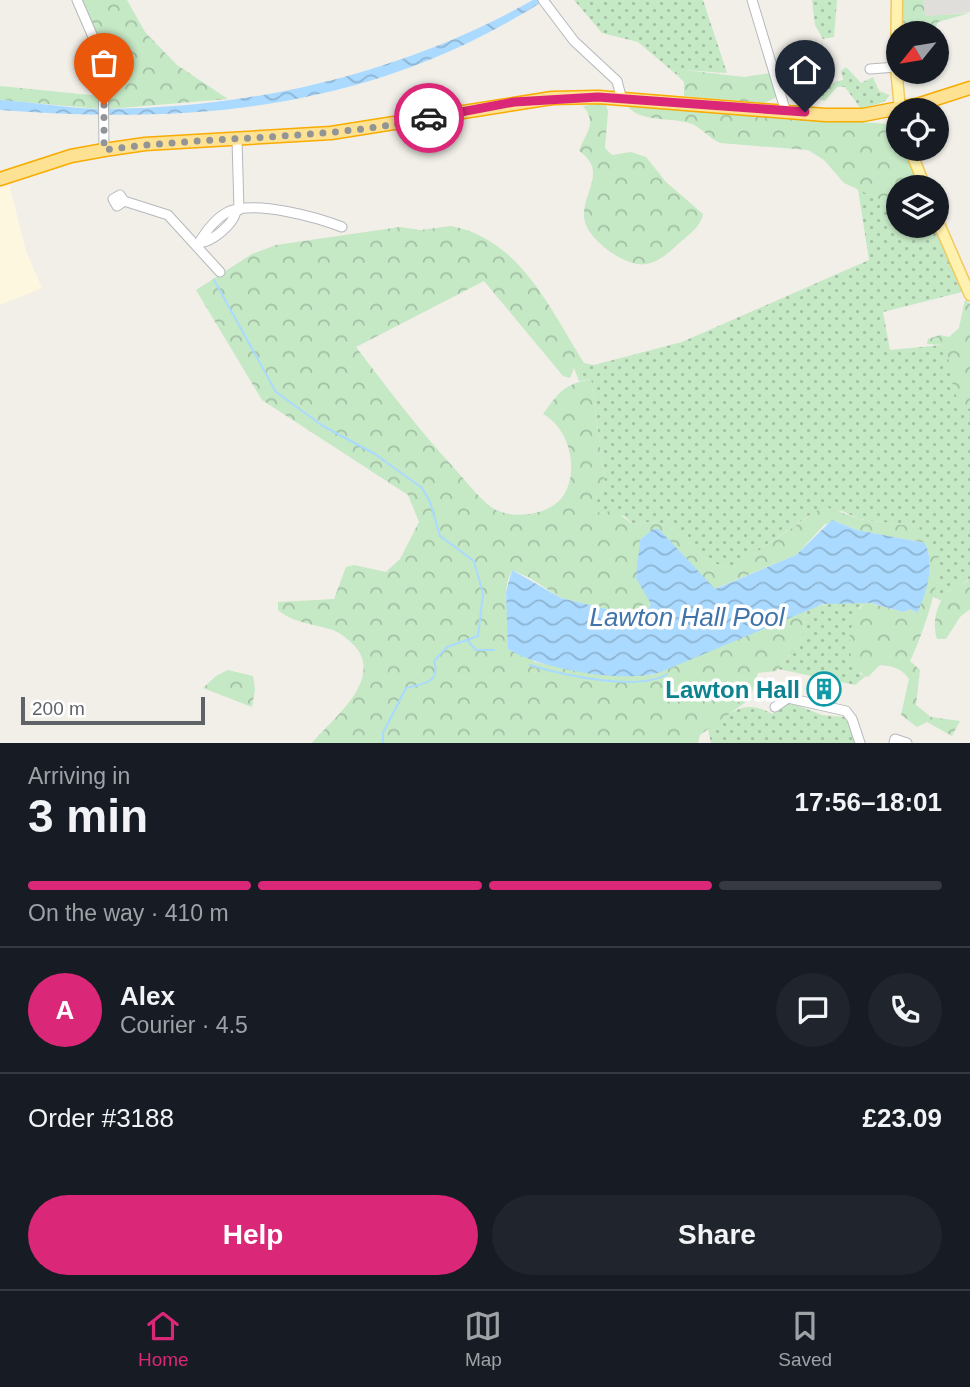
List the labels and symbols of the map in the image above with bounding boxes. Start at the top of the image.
north arrow [886,21,948,84]
pin [74,33,134,105]
pin [775,40,835,112]
courier [394,83,464,153]
water label: Lawton Hall Pool [589,602,786,632]
building icon: Lawton Hall [805,670,843,708]
place label: Lawton Hall [665,676,800,703]
scale bar [21,694,205,726]

